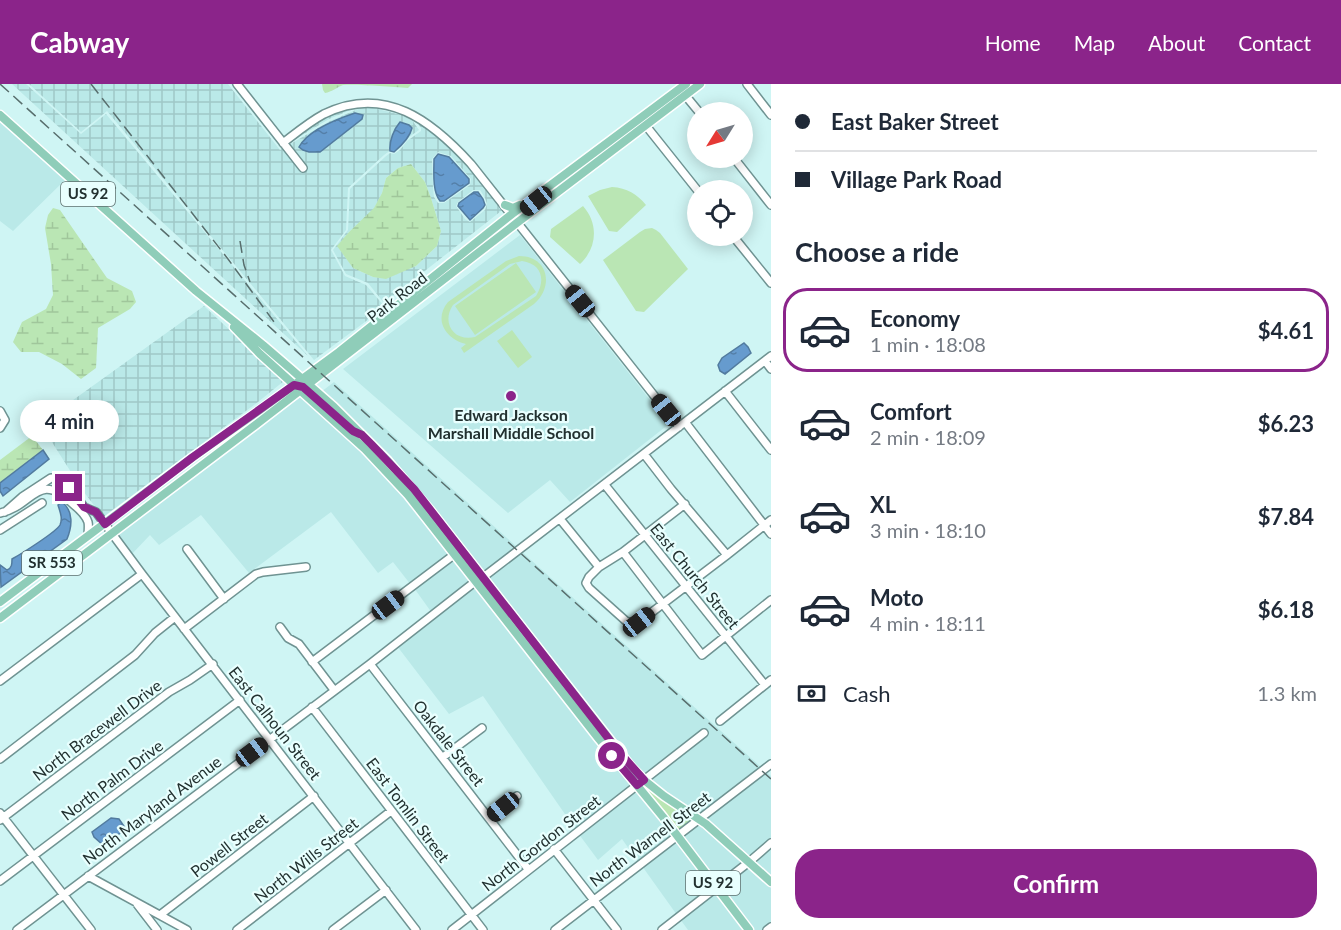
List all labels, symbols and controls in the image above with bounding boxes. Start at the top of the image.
text: Cabway [30,25,129,59]
text: Home [985,30,1041,55]
text: Map [1074,30,1115,55]
text: About [1148,30,1205,55]
text: Contact [1238,30,1311,55]
north arrow [687,102,753,168]
map controls [687,102,753,246]
text: East Baker Street [831,108,999,135]
text: Village Park Road [831,166,1002,193]
button: locate [687,180,753,246]
road number: US 92 [61,182,115,206]
car [516,183,556,219]
text: Choose a ride [795,235,959,268]
street label: Park Road [363,267,430,326]
car [562,281,598,321]
icon: car [798,303,852,357]
text: Economy [870,305,960,332]
text: $4.61 [1258,317,1314,344]
text: 1 min · 18:08 [870,332,986,356]
marker: Edward Jackson Marshall Middle School [504,389,518,403]
car [648,390,684,430]
icon: car [798,396,852,450]
text: Comfort [870,398,952,425]
callout: 4 min [20,401,118,443]
place label: Edward Jackson Marshall Middle School [428,405,594,442]
text: 4 min [45,409,94,433]
text: $6.23 [1258,410,1314,437]
text: 2 min · 18:09 [870,425,986,449]
route end [55,474,82,501]
icon: car [798,489,852,543]
text: XL [870,491,896,518]
text: $7.84 [1258,503,1314,530]
text: 3 min · 18:10 [870,518,986,542]
street label: East Church Street [647,519,744,633]
road number: SR 553 [22,551,82,575]
icon: car [798,582,852,636]
text: Moto [870,584,924,611]
car [368,587,408,623]
text: $6.18 [1258,596,1314,623]
car [619,604,659,640]
text: 4 min · 18:11 [870,611,986,635]
street label: East Calhoun Street [225,662,326,783]
street label: North Bracewell Drive [29,675,165,784]
icon: cash [795,677,828,710]
text: Cash [843,680,890,707]
text: 1.3 km [1257,681,1317,705]
street label: Oakdale Street [410,696,489,790]
car [232,734,272,770]
street label: North Palm Drive [57,735,166,824]
route start [598,742,625,769]
street label: North Maryland Avenue [79,751,225,868]
street label: East Tomlin Street [363,754,454,866]
street label: North Warnell Street [586,787,714,890]
car [483,789,523,825]
street label: North Gordon Street [478,790,604,895]
street label: Powell Street [186,808,271,881]
street label: North Wills Street [250,813,362,906]
button: Confirm [795,849,1317,918]
road number: US 92 [686,871,740,895]

